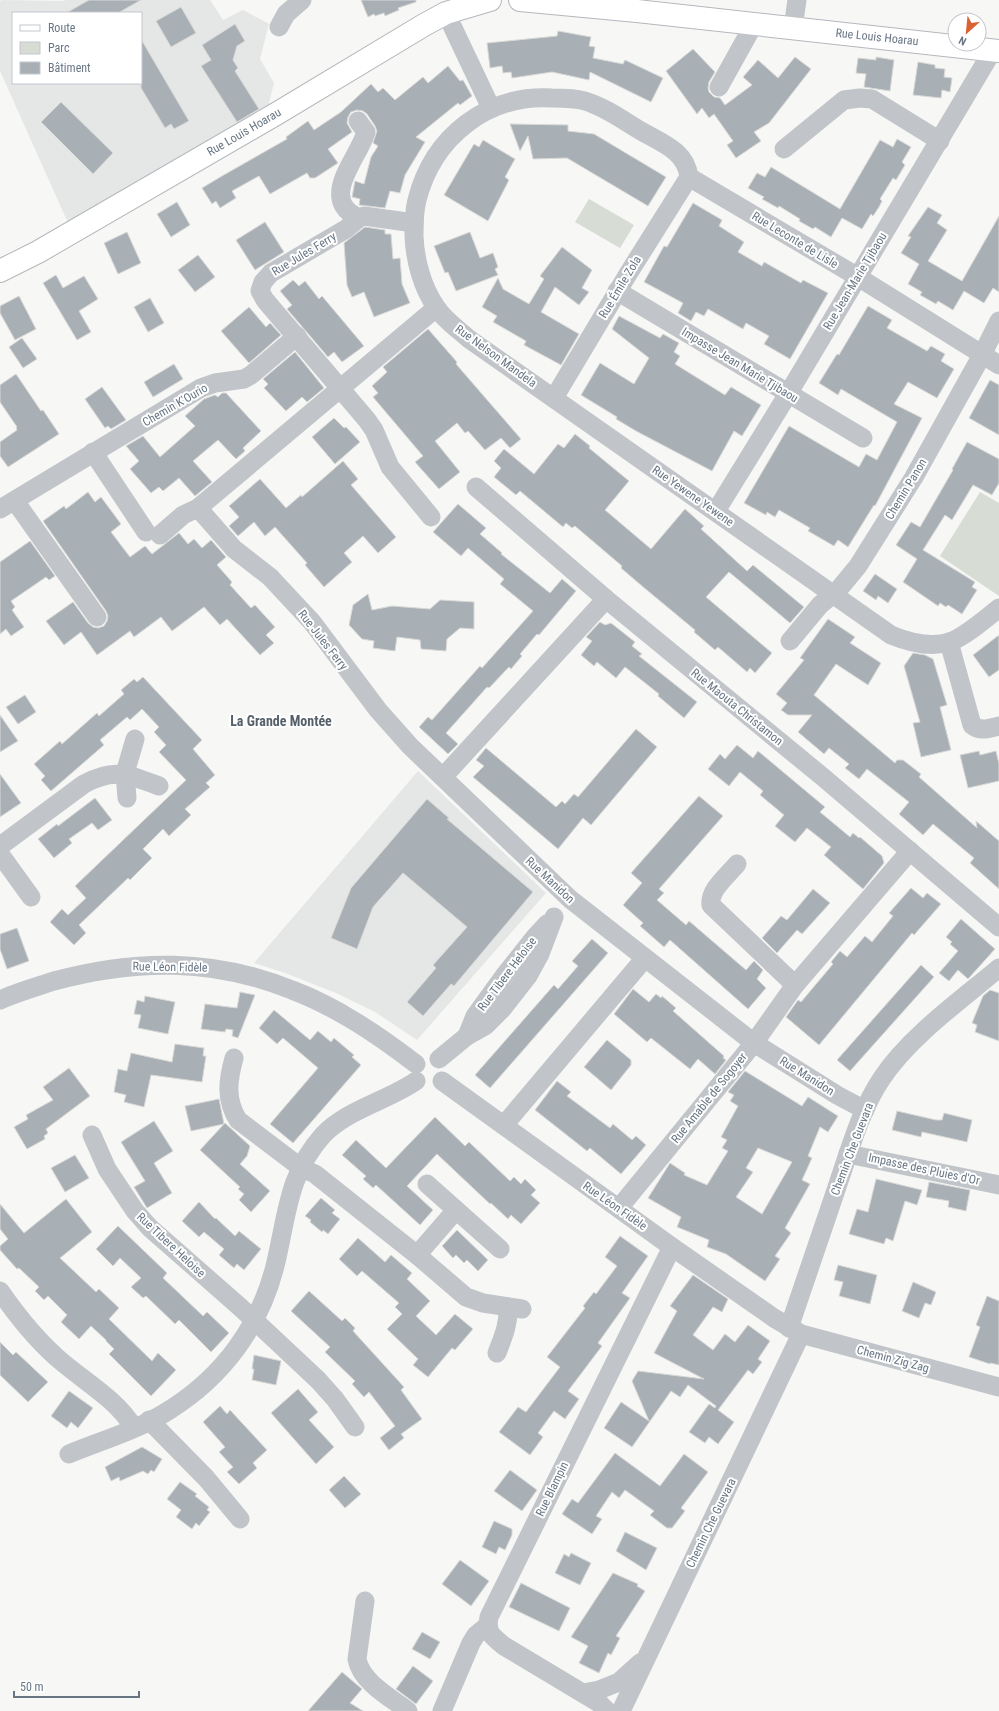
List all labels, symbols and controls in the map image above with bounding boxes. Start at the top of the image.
legend [12,12,142,84]
north arrow [947,12,987,52]
text: Route [48,21,76,35]
street label: Rue Louis Hoarau [835,26,919,48]
text: N [957,33,969,48]
text: Parc [48,41,70,55]
text: Bâtiment [48,61,91,75]
street label: Rue Louis Hoarau [204,105,284,159]
street label: Rue Leconte de Lisle [749,209,841,271]
street label: Rue Jules Ferry [269,229,339,279]
street label: Rue Jean-Marie Tjibaou [820,230,890,332]
street label: Rue Émile Zola [595,253,644,321]
street label: Rue Nelson Mandela [453,322,540,390]
street label: Impasse Jean Marie Tjibaou [679,325,801,405]
street label: Chemin K'Ourio [140,381,210,429]
street label: Chemin Panon [882,456,930,522]
street label: Rue Yewene Yewene [650,463,737,530]
street label: Rue Jules Ferry [295,607,351,673]
street label: Rue Maouta Christamon [688,666,786,748]
district label: La Grande Montée [230,713,332,729]
street label: Rue Manidon [523,854,577,906]
street label: Rue Tibere Heloise [475,934,539,1014]
street label: Rue Léon Fidèle [132,959,208,975]
street label: Rue Amable de Sogoyer [668,1050,750,1146]
street label: Rue Manidon [777,1054,837,1098]
street label: Chemin Che Guevara [828,1101,876,1197]
street label: Impasse des Pluies d'Or [867,1150,981,1188]
street label: Rue Léon Fidèle [580,1179,650,1233]
street label: Rue Tibere Heloise [134,1210,208,1281]
street label: Chemin Zig Zag [855,1343,931,1375]
street label: Rue Blampin [533,1459,571,1519]
street label: Chemin Che Guevara [683,1476,739,1570]
scale bar [14,1673,139,1699]
text: 50 m [20,1680,44,1694]

